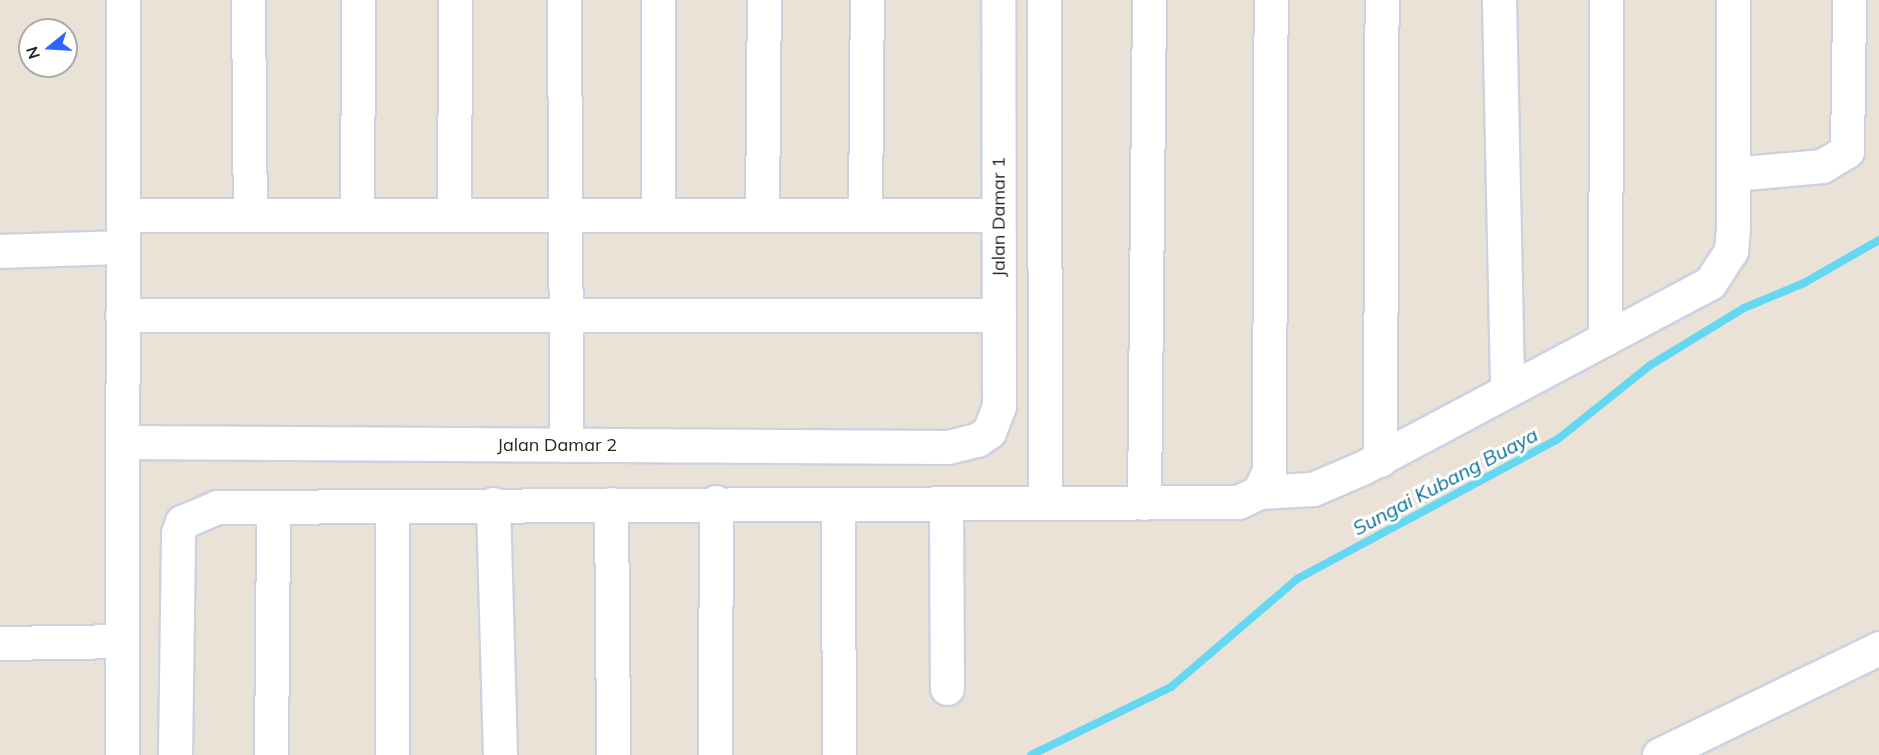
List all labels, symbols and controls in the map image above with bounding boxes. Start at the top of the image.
north arrow [18,18,78,78]
text: N [21,44,44,62]
street label: Jalan Damar 1 [988,157,1010,277]
water label: Sungai Kubang Buaya [1348,422,1542,540]
street label: Jalan Damar 2 [497,434,617,456]

